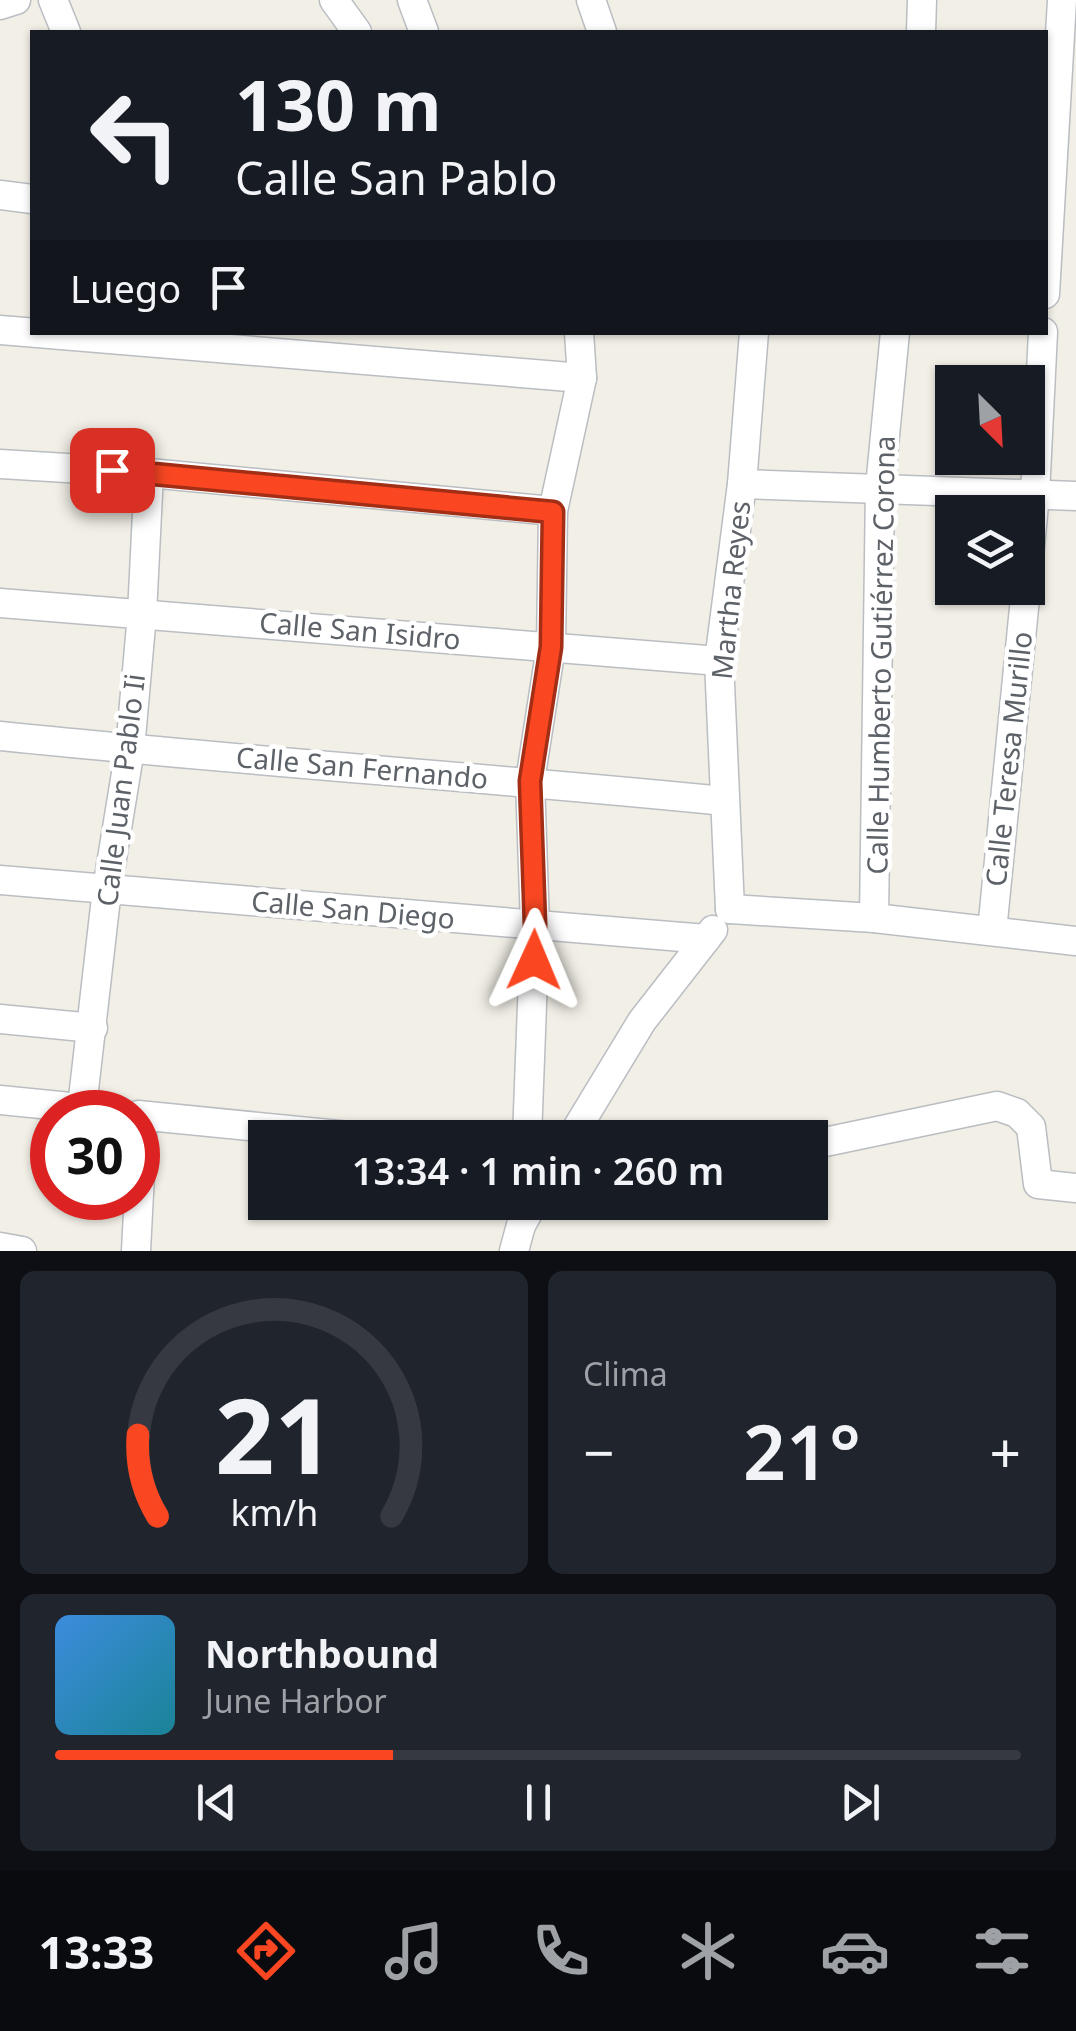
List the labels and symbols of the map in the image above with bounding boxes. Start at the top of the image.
north arrow [935,365,1045,475]
pin [70,428,155,513]
street label: Calle Humberto Gutiérrez Corona [857,435,903,875]
street label: Martha Reyes [702,499,758,681]
street label: Calle San Isidro [258,602,462,658]
street label: Calle Teresa Murillo [976,629,1040,888]
street label: Calle Juan Pablo Ii [87,671,153,908]
street label: Calle San Fernando [234,737,490,797]
street label: Calle San Diego [250,881,456,937]
position arrow [482,908,586,1012]
speed limit sign: 30 [30,1090,160,1220]

